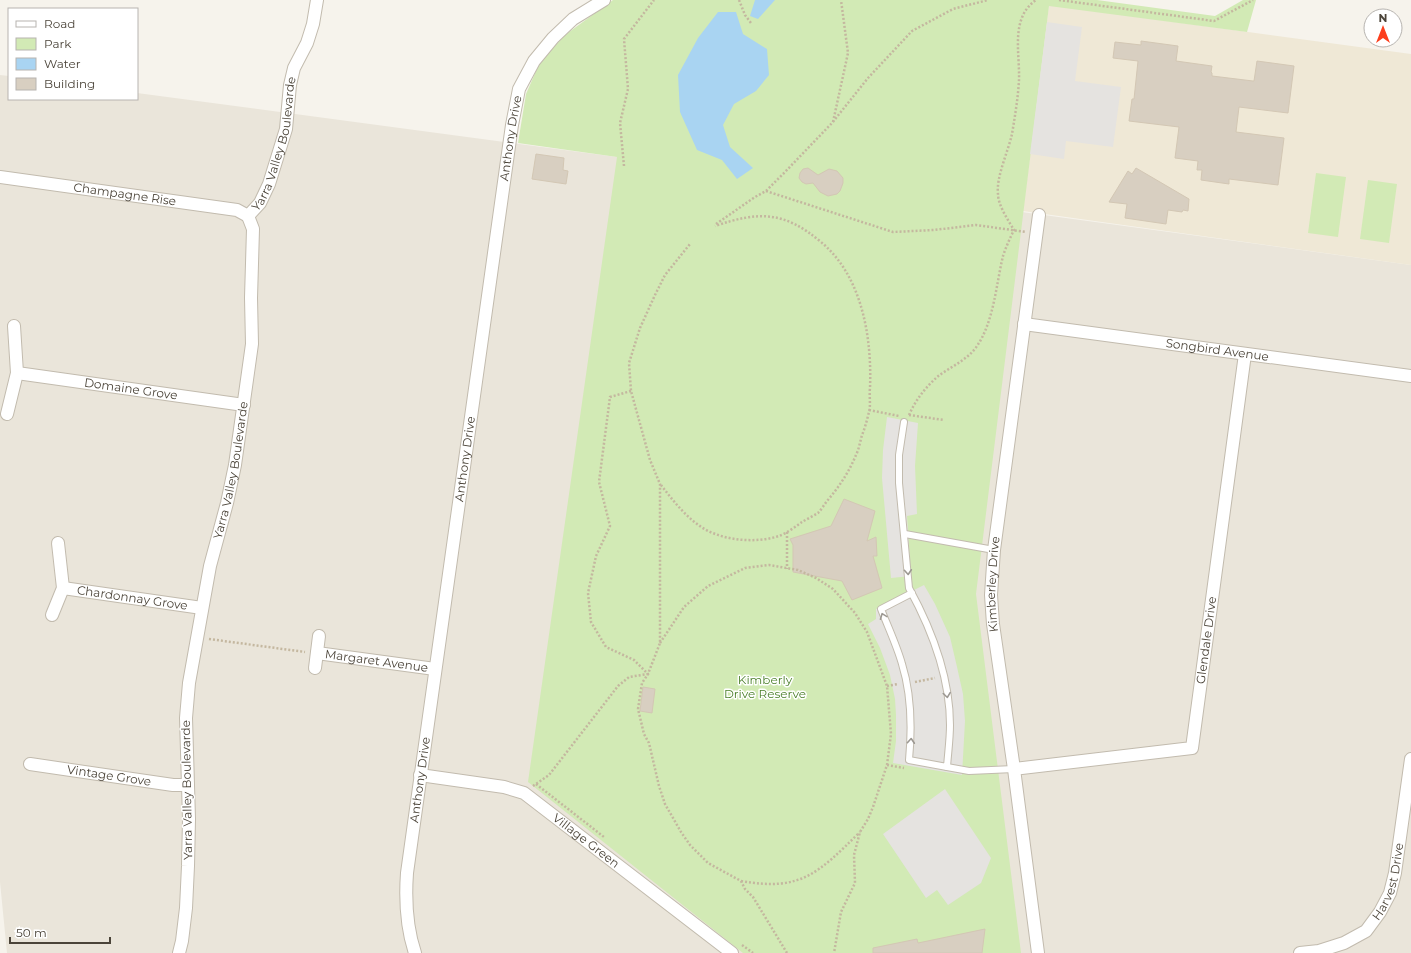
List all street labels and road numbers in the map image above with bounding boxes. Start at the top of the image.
street label: Yarra Valley Boulevarde [248,75,299,214]
street label: Anthony Drive [496,94,525,182]
street label: Champagne Rise [73,179,177,208]
street label: Songbird Avenue [1165,335,1270,364]
street label: Domaine Grove [83,375,178,403]
street label: Yarra Valley Boulevarde [210,400,251,540]
street label: Anthony Drive [451,415,478,503]
street label: Kimberley Drive [983,535,1003,633]
street label: Chardonnay Grove [76,582,189,613]
street label: Glendale Drive [1193,595,1219,685]
street label: Margaret Avenue [324,646,429,675]
street label: Yarra Valley Boulevarde [178,720,195,860]
street label: Anthony Drive [406,736,433,824]
street label: Vintage Grove [66,762,152,789]
street label: Village Green [550,810,623,871]
street label: Harvest Drive [1369,842,1406,923]

